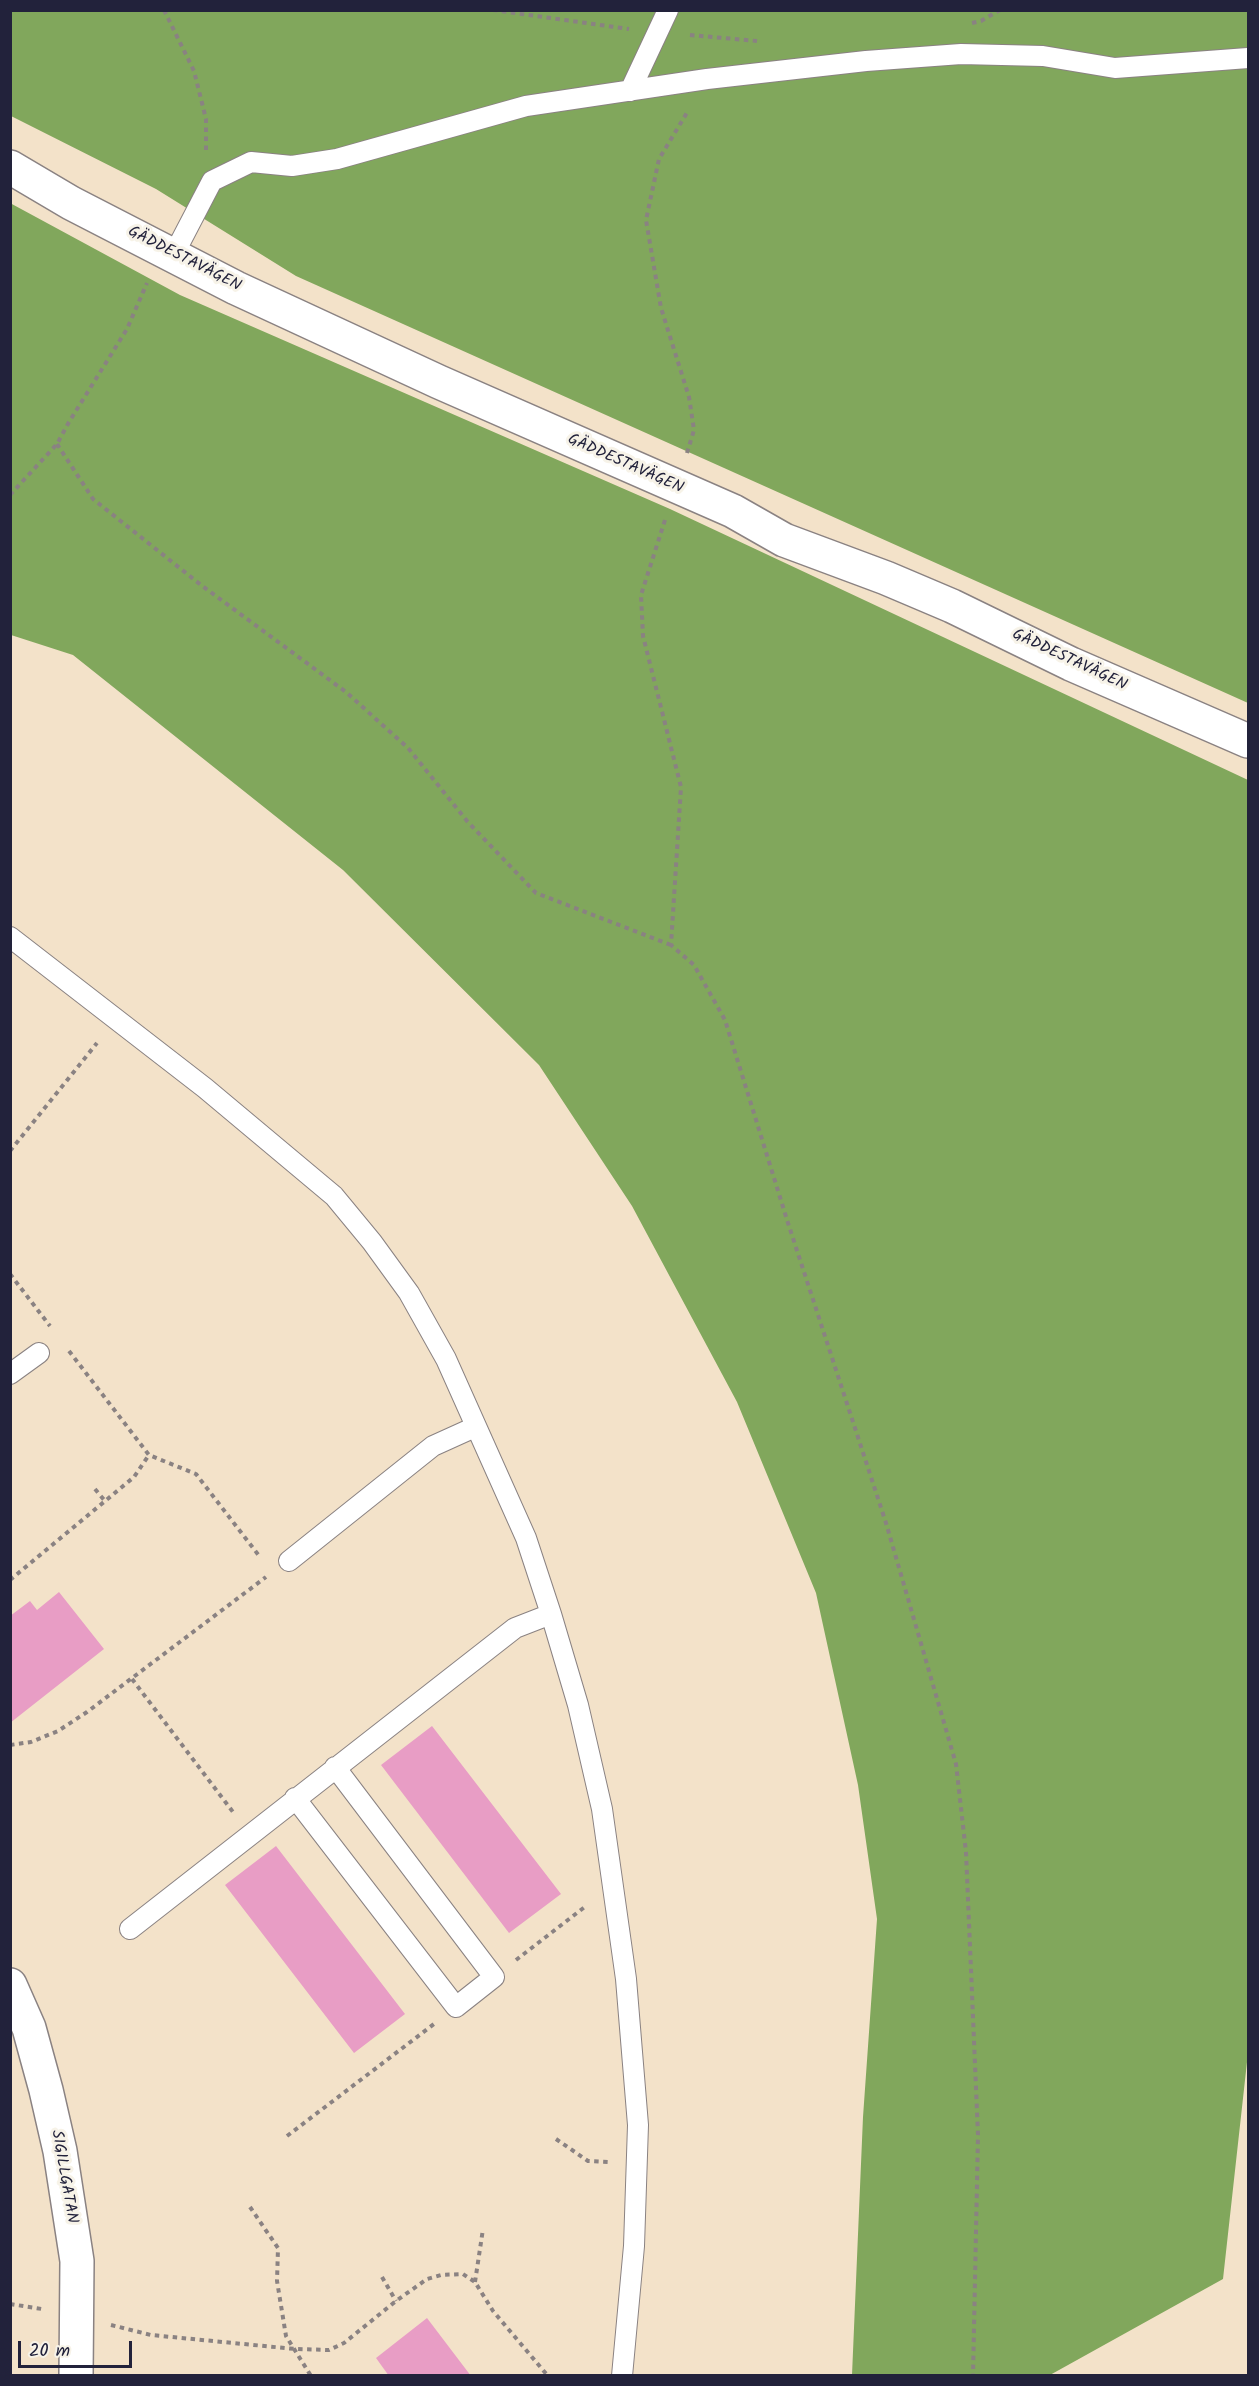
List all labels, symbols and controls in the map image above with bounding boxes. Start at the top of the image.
street label: GÄDDESTAVÄGEN [124,223,244,297]
street label: GÄDDESTAVÄGEN [564,431,686,499]
street label: GÄDDESTAVÄGEN [1009,626,1129,696]
street label: SIGILLGATAN [45,2129,81,2225]
scale bar [21,2329,135,2367]
text: 20 m [29,2337,70,2366]

